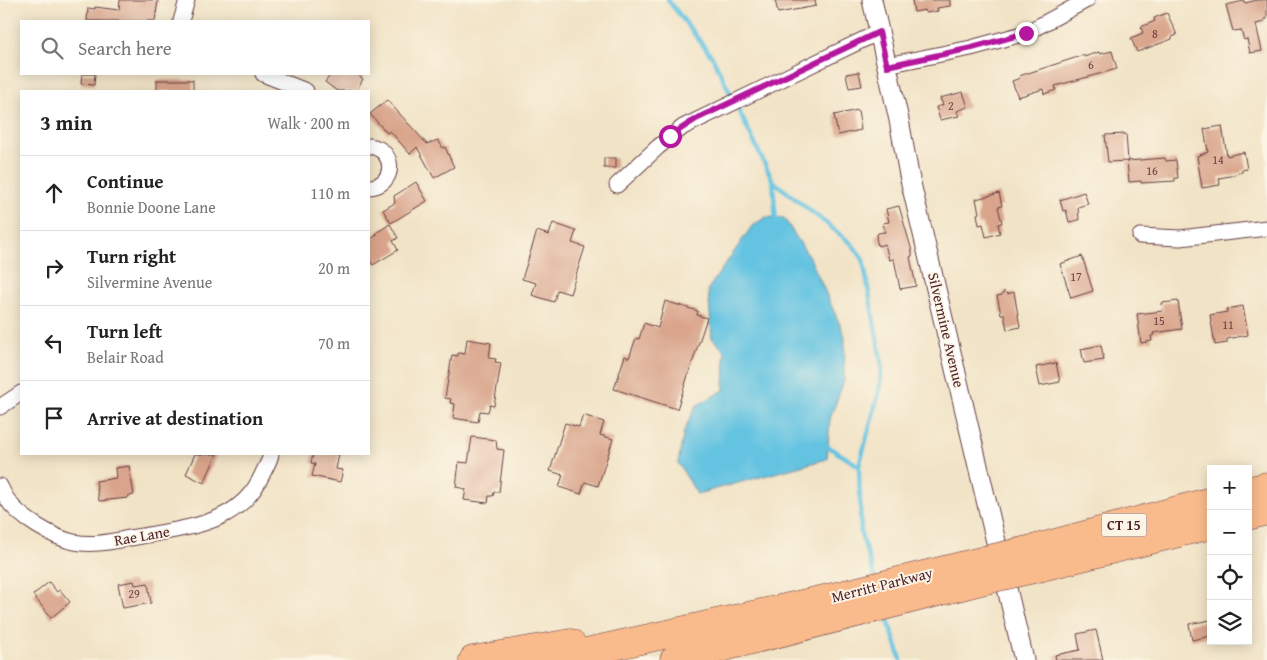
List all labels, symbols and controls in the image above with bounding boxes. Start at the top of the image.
search box [20,20,370,75]
route end [1015,22,1038,45]
house number: 8 [1152,25,1158,42]
icon: search [38,34,66,62]
text: Search here [78,34,172,62]
house number: 6 [1088,56,1094,73]
house number: 2 [948,97,954,114]
text: 3 min [40,107,92,138]
text: Walk · 200 m [267,111,350,135]
route start [659,125,682,148]
house number: 14 [1212,151,1224,168]
house number: 16 [1146,162,1158,179]
text: Continue [87,167,164,195]
icon: ahead [40,179,68,207]
text: 110 m [310,181,350,205]
text: Bonnie Doone Lane [87,195,216,219]
text: Turn right [87,242,176,270]
icon: right [40,254,68,282]
text: 20 m [318,256,350,280]
house number: 17 [1070,268,1082,285]
text: Silvermine Avenue [87,270,212,294]
street label: Silvermine Avenue [923,270,970,389]
house number: 15 [1153,312,1165,329]
house number: 11 [1222,316,1234,333]
text: Turn left [87,317,162,345]
icon: left [40,329,68,357]
text: 70 m [318,331,350,355]
text: Belair Road [87,345,164,369]
icon: arrive [40,404,68,432]
text: Arrive at destination [87,404,263,432]
map controls [1207,465,1252,645]
button: + [1207,465,1252,510]
button: − [1207,510,1252,555]
road number: CT 15 [1102,514,1146,536]
street label: Rae Lane [113,520,171,551]
button: locate [1207,555,1252,600]
street label: Merritt Parkway [829,562,935,607]
house number: 29 [128,585,140,602]
button: layers [1207,600,1252,645]

